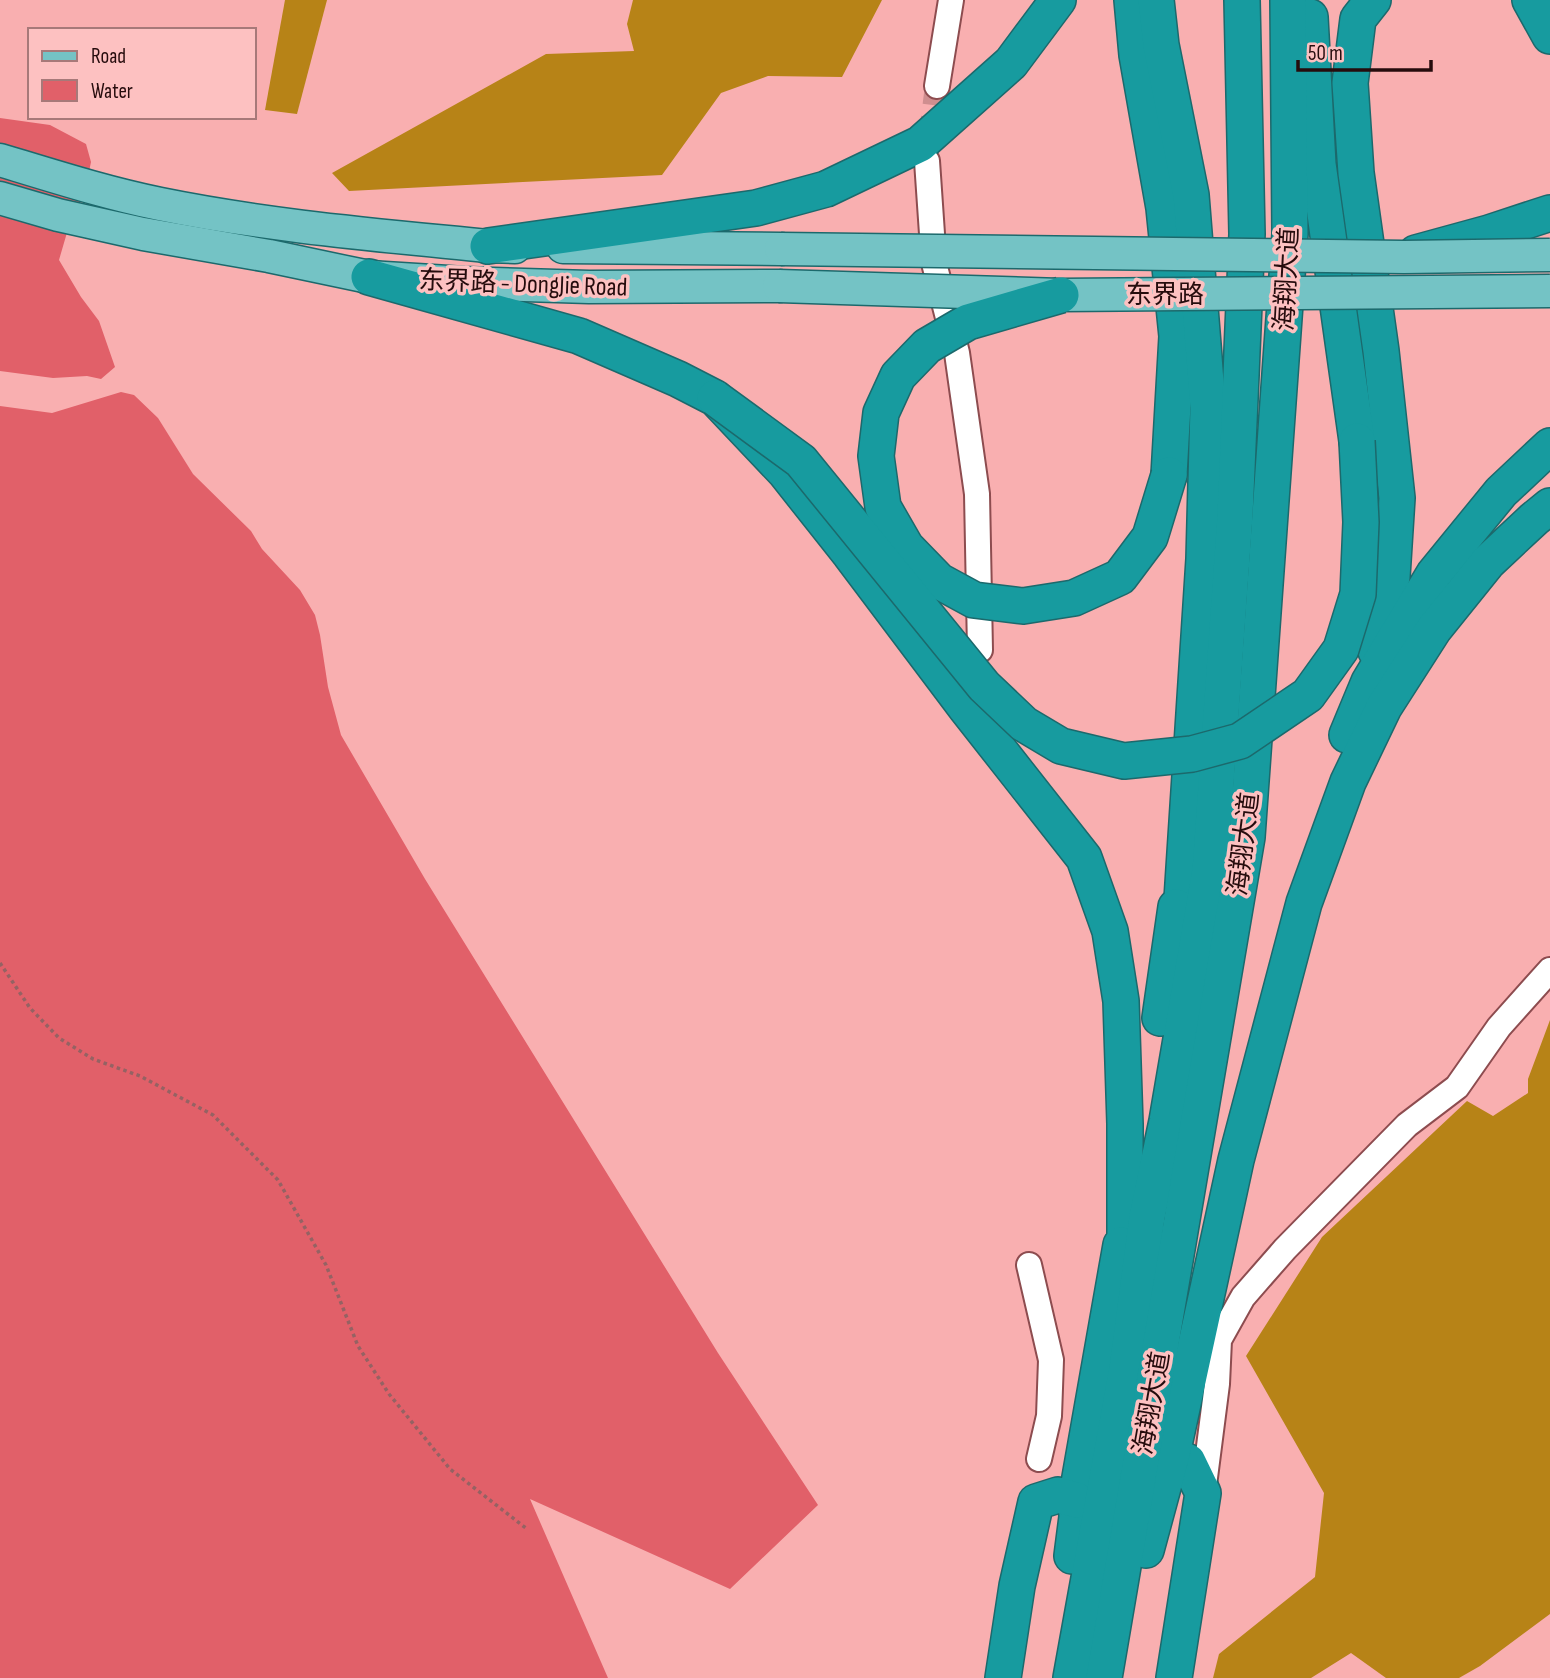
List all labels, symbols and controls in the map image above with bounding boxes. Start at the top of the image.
legend [28,28,256,119]
scale bar [1298,28,1431,72]
text: 50 m [1308,41,1343,66]
text: Road [91,44,126,69]
text: Water [91,79,133,104]
street label: 海翔大道 [1269,226,1306,332]
street label: 东界路 - DongJie Road [418,265,628,304]
street label: 东界路 [1126,280,1204,311]
street label: 海翔大道 [1223,791,1266,898]
street label: 海翔大道 [1128,1349,1177,1457]

